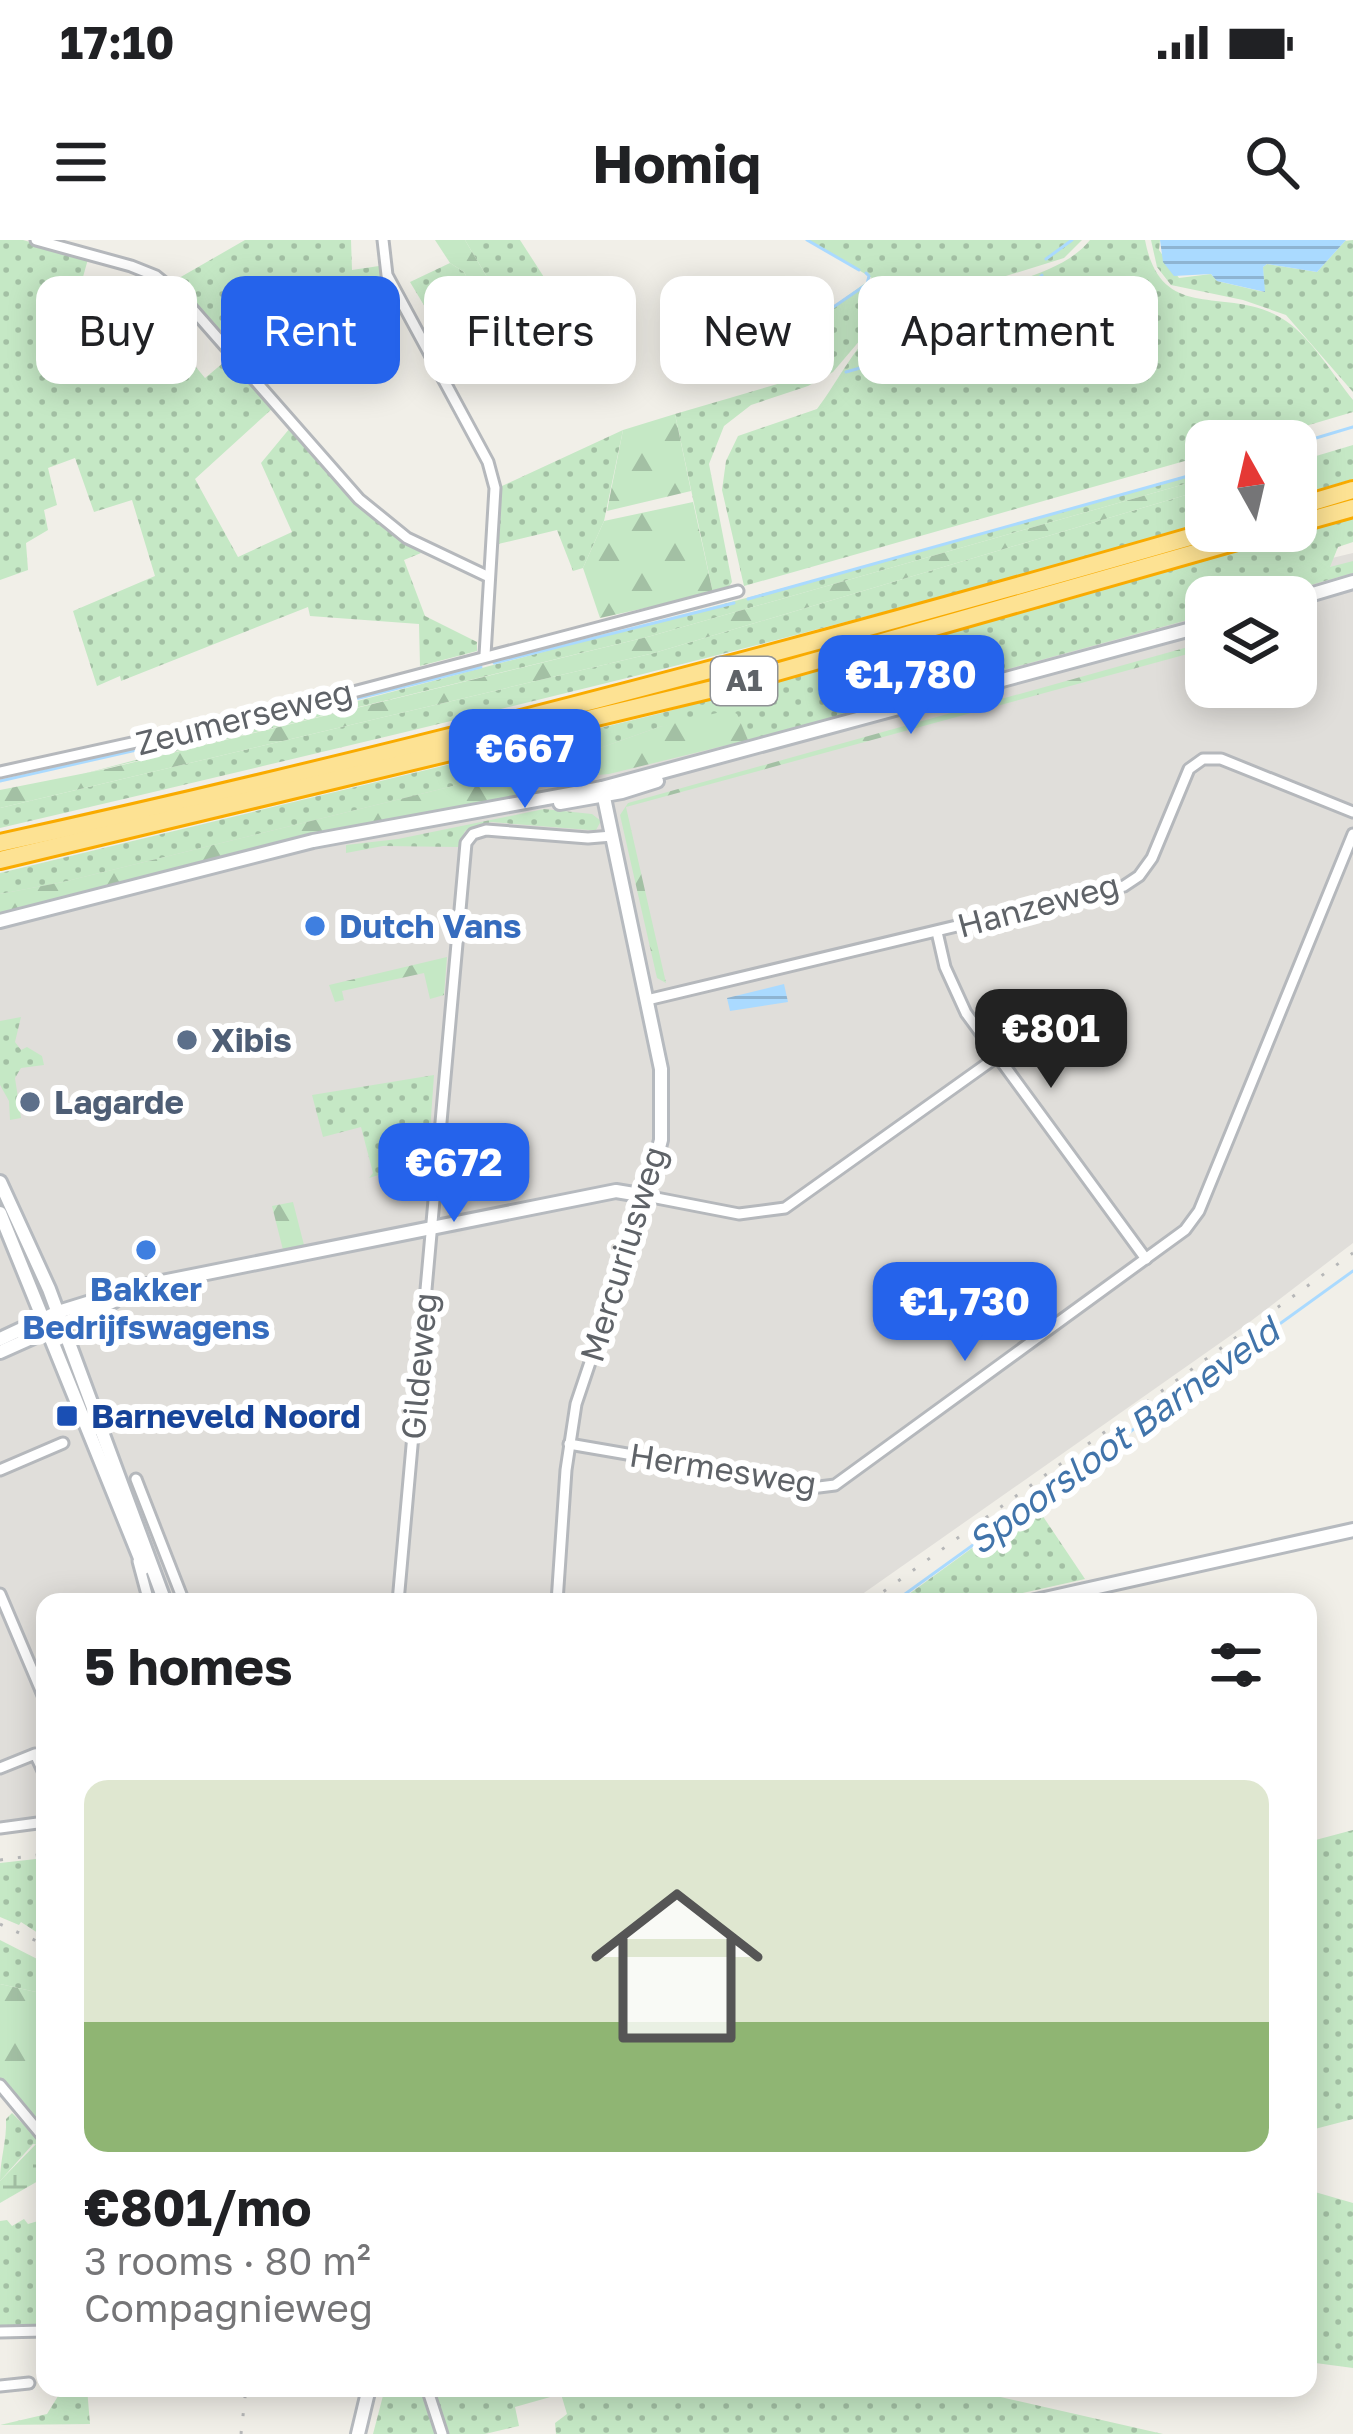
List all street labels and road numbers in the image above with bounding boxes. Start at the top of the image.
road number: A1 [711,657,777,705]
street label: Zeumerseweg [132,671,356,762]
street label: Hanzeweg [953,864,1123,945]
street label: Mercuriusweg [571,1142,674,1366]
street label: Gildeweg [393,1291,444,1441]
street label: Hermesweg [627,1434,819,1503]

